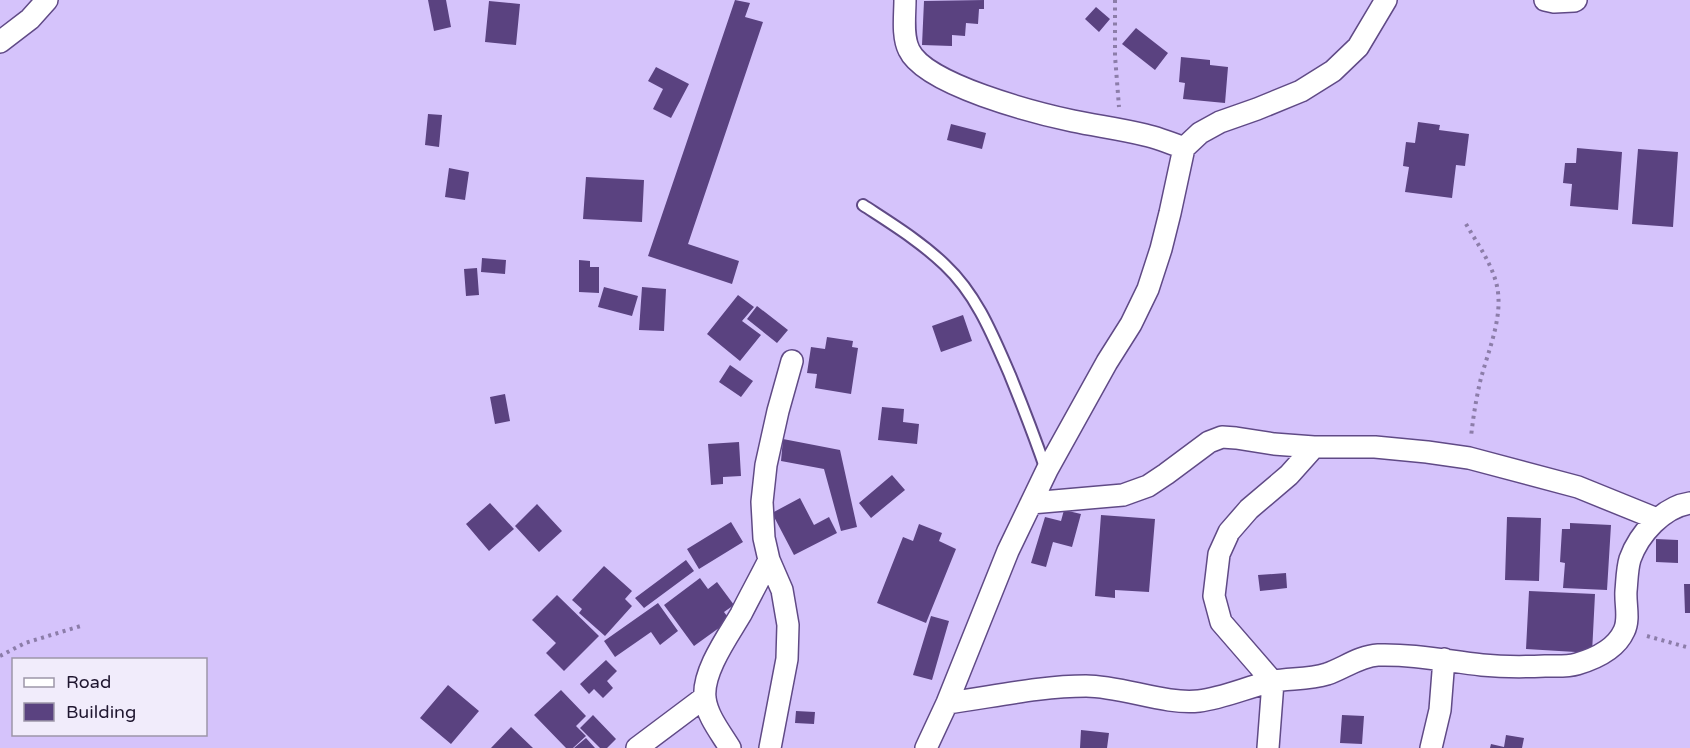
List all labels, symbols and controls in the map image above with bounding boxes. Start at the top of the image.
legend [12,658,207,736]
text: Road [66,671,111,693]
text: Building [66,701,136,723]

